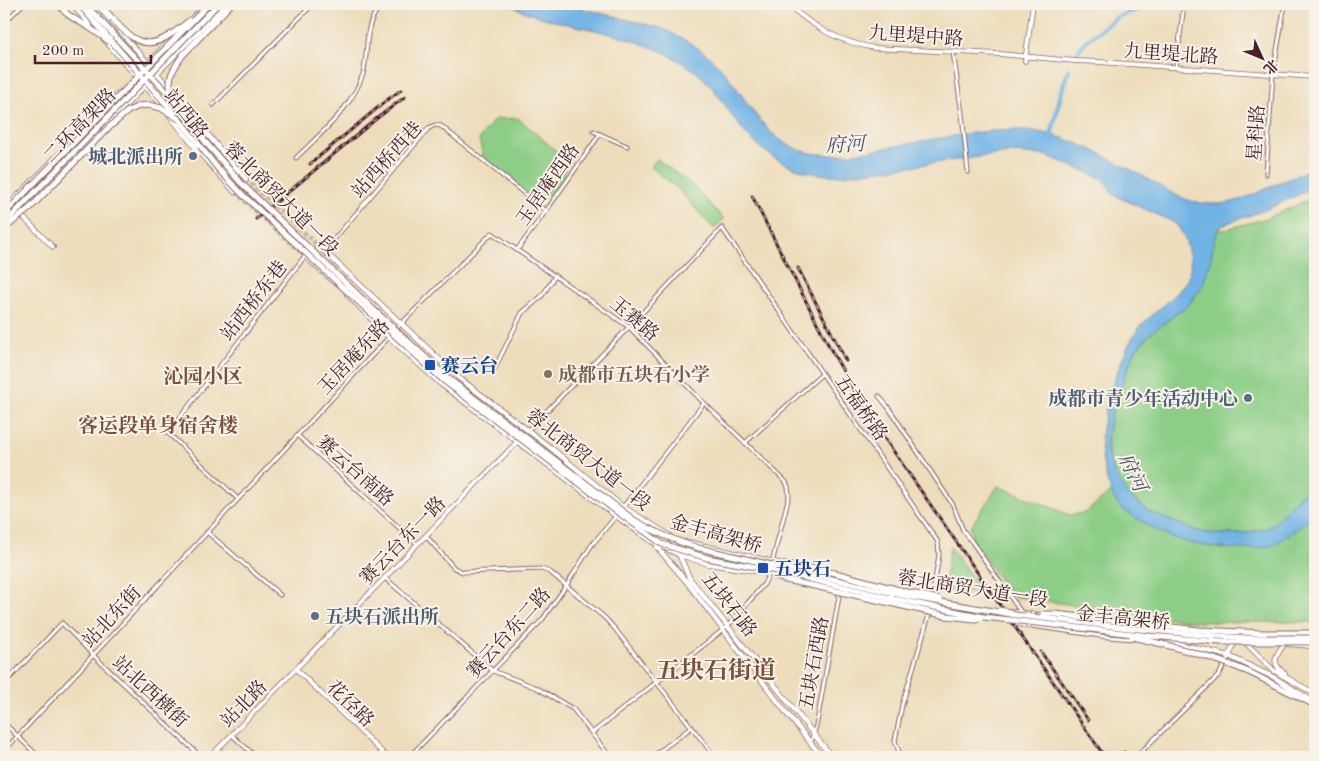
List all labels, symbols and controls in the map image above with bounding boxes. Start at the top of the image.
street label: 九里堤中路 [868,23,964,50]
scale bar [35,32,151,64]
north arrow [1236,32,1286,82]
street label: 九里堤北路 [1123,41,1219,68]
text: 200 m [42,44,84,59]
text: 北 [1261,56,1281,77]
street label: 二环高架路 [39,84,121,168]
street label: 站西路 [160,85,212,143]
street label: 星科路 [1244,104,1269,162]
street label: 站西桥西巷 [347,117,427,202]
water label: 府河 [825,133,869,157]
street label: 蓉北商贸大道一段 [220,137,343,260]
street label: 玉居庵西路 [512,139,584,230]
place label: 城北派出所 [88,146,183,168]
marker: 城北派出所 [187,150,199,162]
street label: 站西桥东巷 [216,256,292,345]
street label: 玉赛路 [605,292,663,346]
street label: 玉居庵东路 [313,314,394,399]
place label: 赛云台 [441,355,498,377]
marker: 赛云台 [423,358,437,372]
place label: 成都市五块石小学 [558,364,710,386]
district label: 沁园小区 [163,366,243,388]
marker: 成都市五块石小学 [542,368,554,380]
street label: 五福桥路 [830,370,892,445]
place label: 成都市青少年活动中心 [1048,388,1238,410]
marker: 成都市青少年活动中心 [1242,392,1254,404]
street label: 蓉北商贸大道一段 [522,404,655,515]
district label: 客运段单身宿舍楼 [78,414,238,437]
street label: 赛云台南路 [313,431,398,511]
water label: 府河 [1113,450,1152,498]
street label: 赛云台东一路 [355,492,450,589]
street label: 金丰高架桥 [667,510,764,558]
place label: 五块石 [774,558,831,580]
marker: 五块石 [756,561,770,575]
street label: 蓉北商贸大道一段 [896,566,1050,612]
street label: 五块石路 [697,569,760,641]
street label: 站北东街 [78,582,146,652]
street label: 赛云台东二路 [462,583,555,682]
street label: 金丰高架桥 [1074,602,1171,634]
place label: 五块石派出所 [325,606,439,628]
marker: 五块石派出所 [309,610,321,622]
street label: 五块石西路 [796,615,833,712]
street label: 站北西横街 [108,652,192,732]
district label: 五块石街道 [656,657,776,684]
street label: 站北路 [217,676,271,732]
street label: 花径路 [322,677,378,731]

